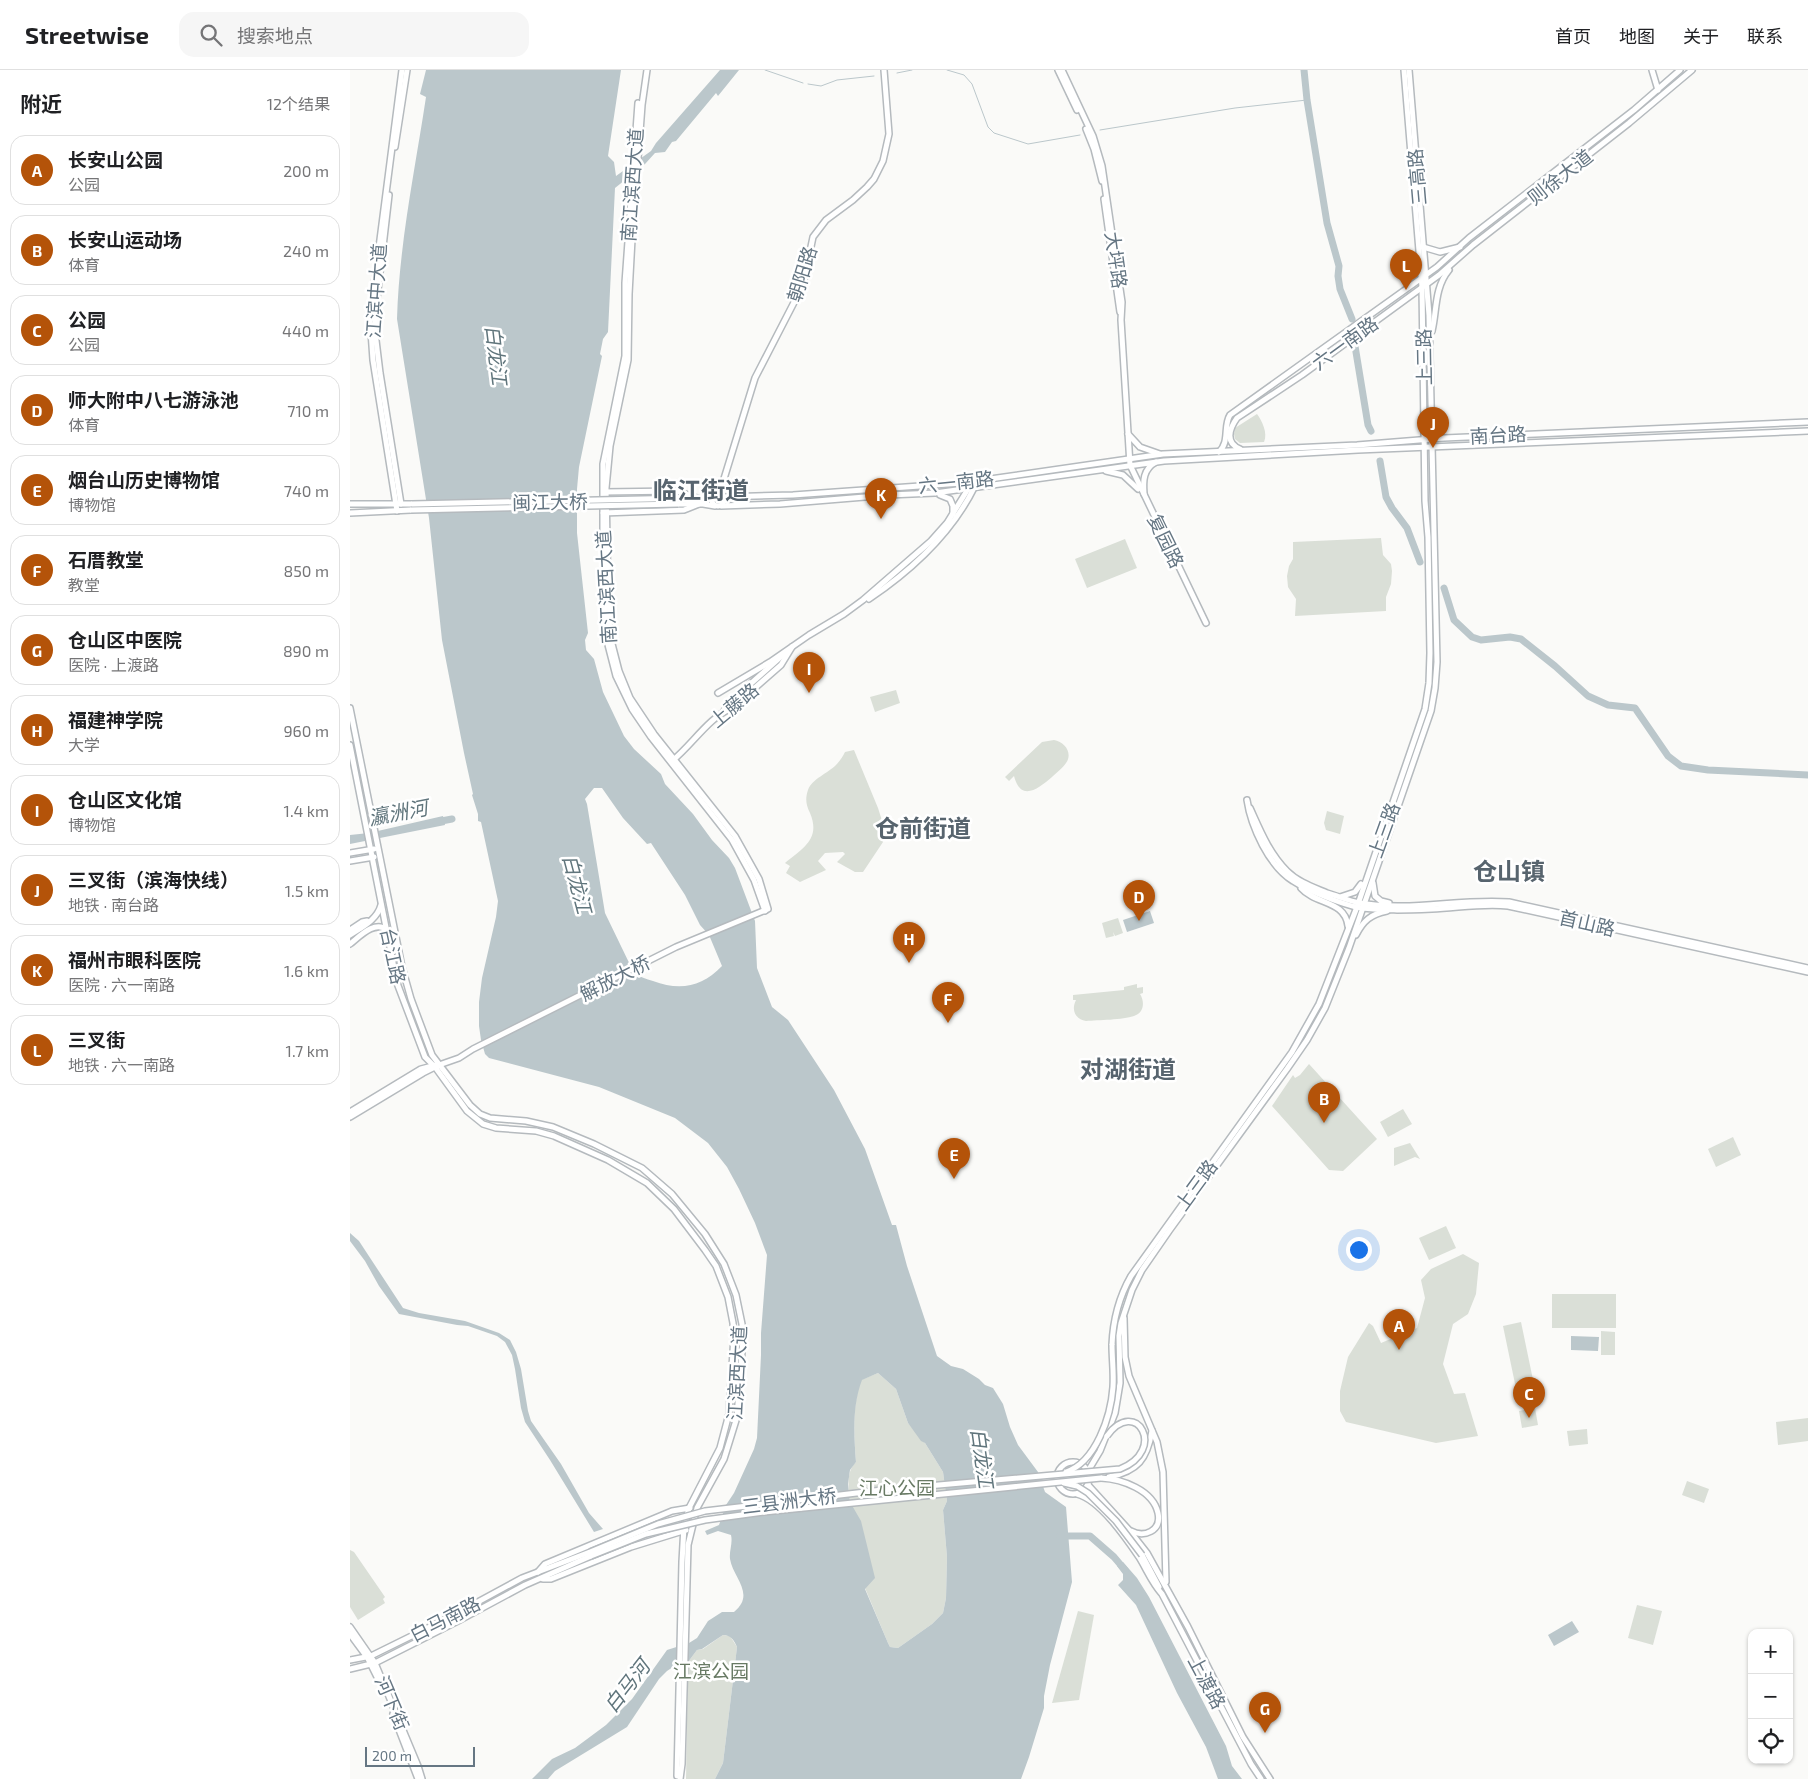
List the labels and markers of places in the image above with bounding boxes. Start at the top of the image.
pin: L [1390,249,1422,290]
pin: J [1417,407,1449,448]
pin: K [865,478,897,519]
pin: I [793,652,825,693]
pin: D [1123,880,1155,921]
pin: H [893,922,925,963]
pin: F [932,982,964,1023]
pin: B [1308,1082,1340,1123]
pin: E [938,1138,970,1179]
pin: A [1383,1309,1415,1350]
pin: C [1513,1377,1545,1418]
pin: G [1249,1692,1281,1733]

